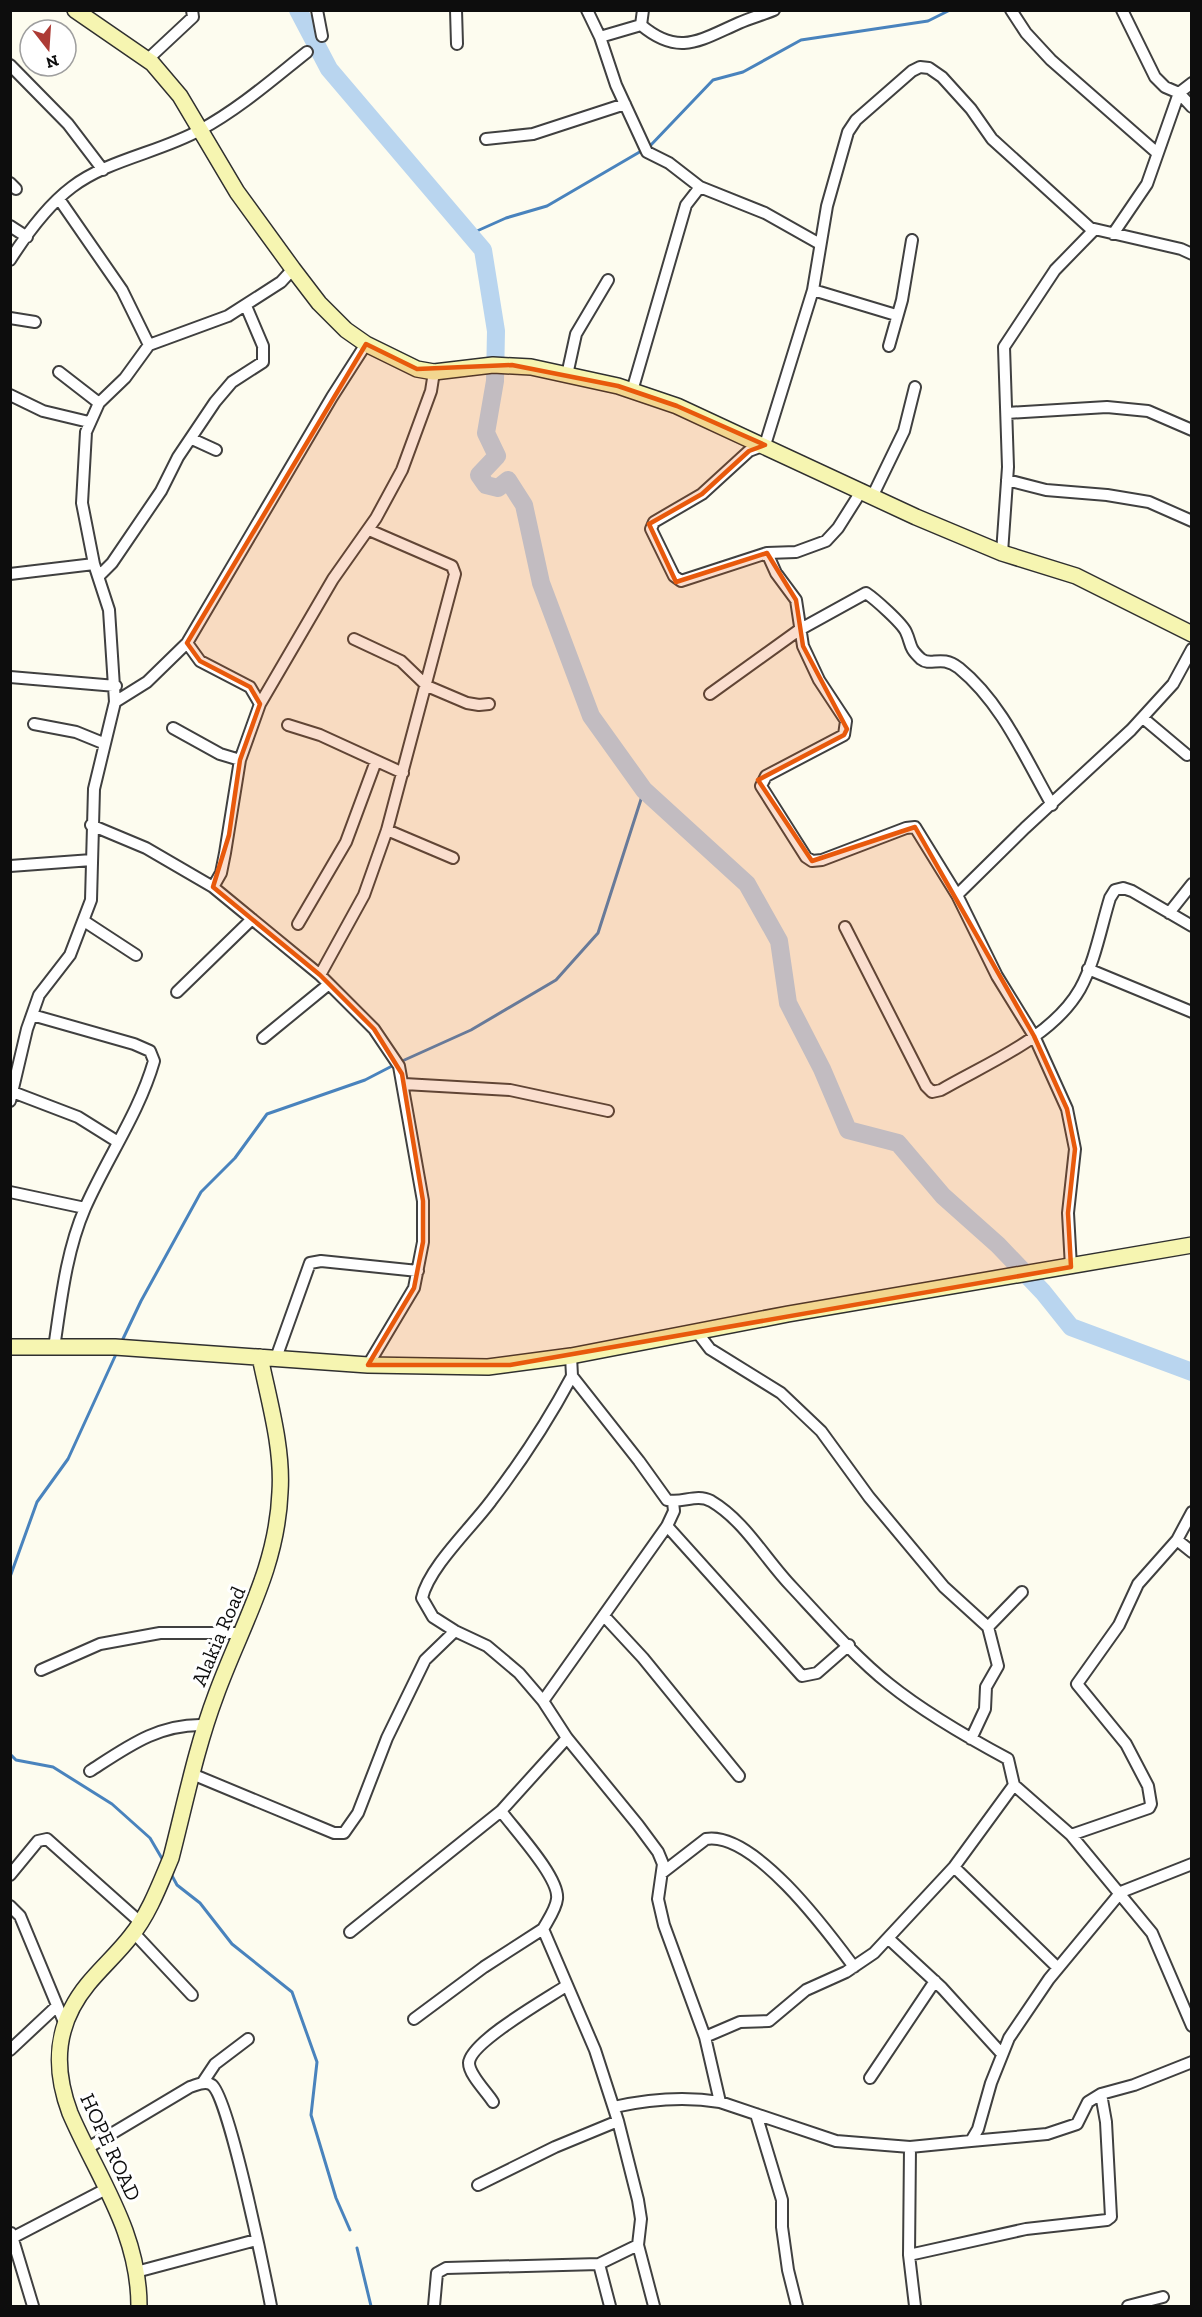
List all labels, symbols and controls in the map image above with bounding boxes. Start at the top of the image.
north arrow [18,18,78,78]
text: N [44,51,61,73]
street label: Alakia Road [186,1582,250,1690]
street label: HOPE ROAD [75,2089,147,2205]

